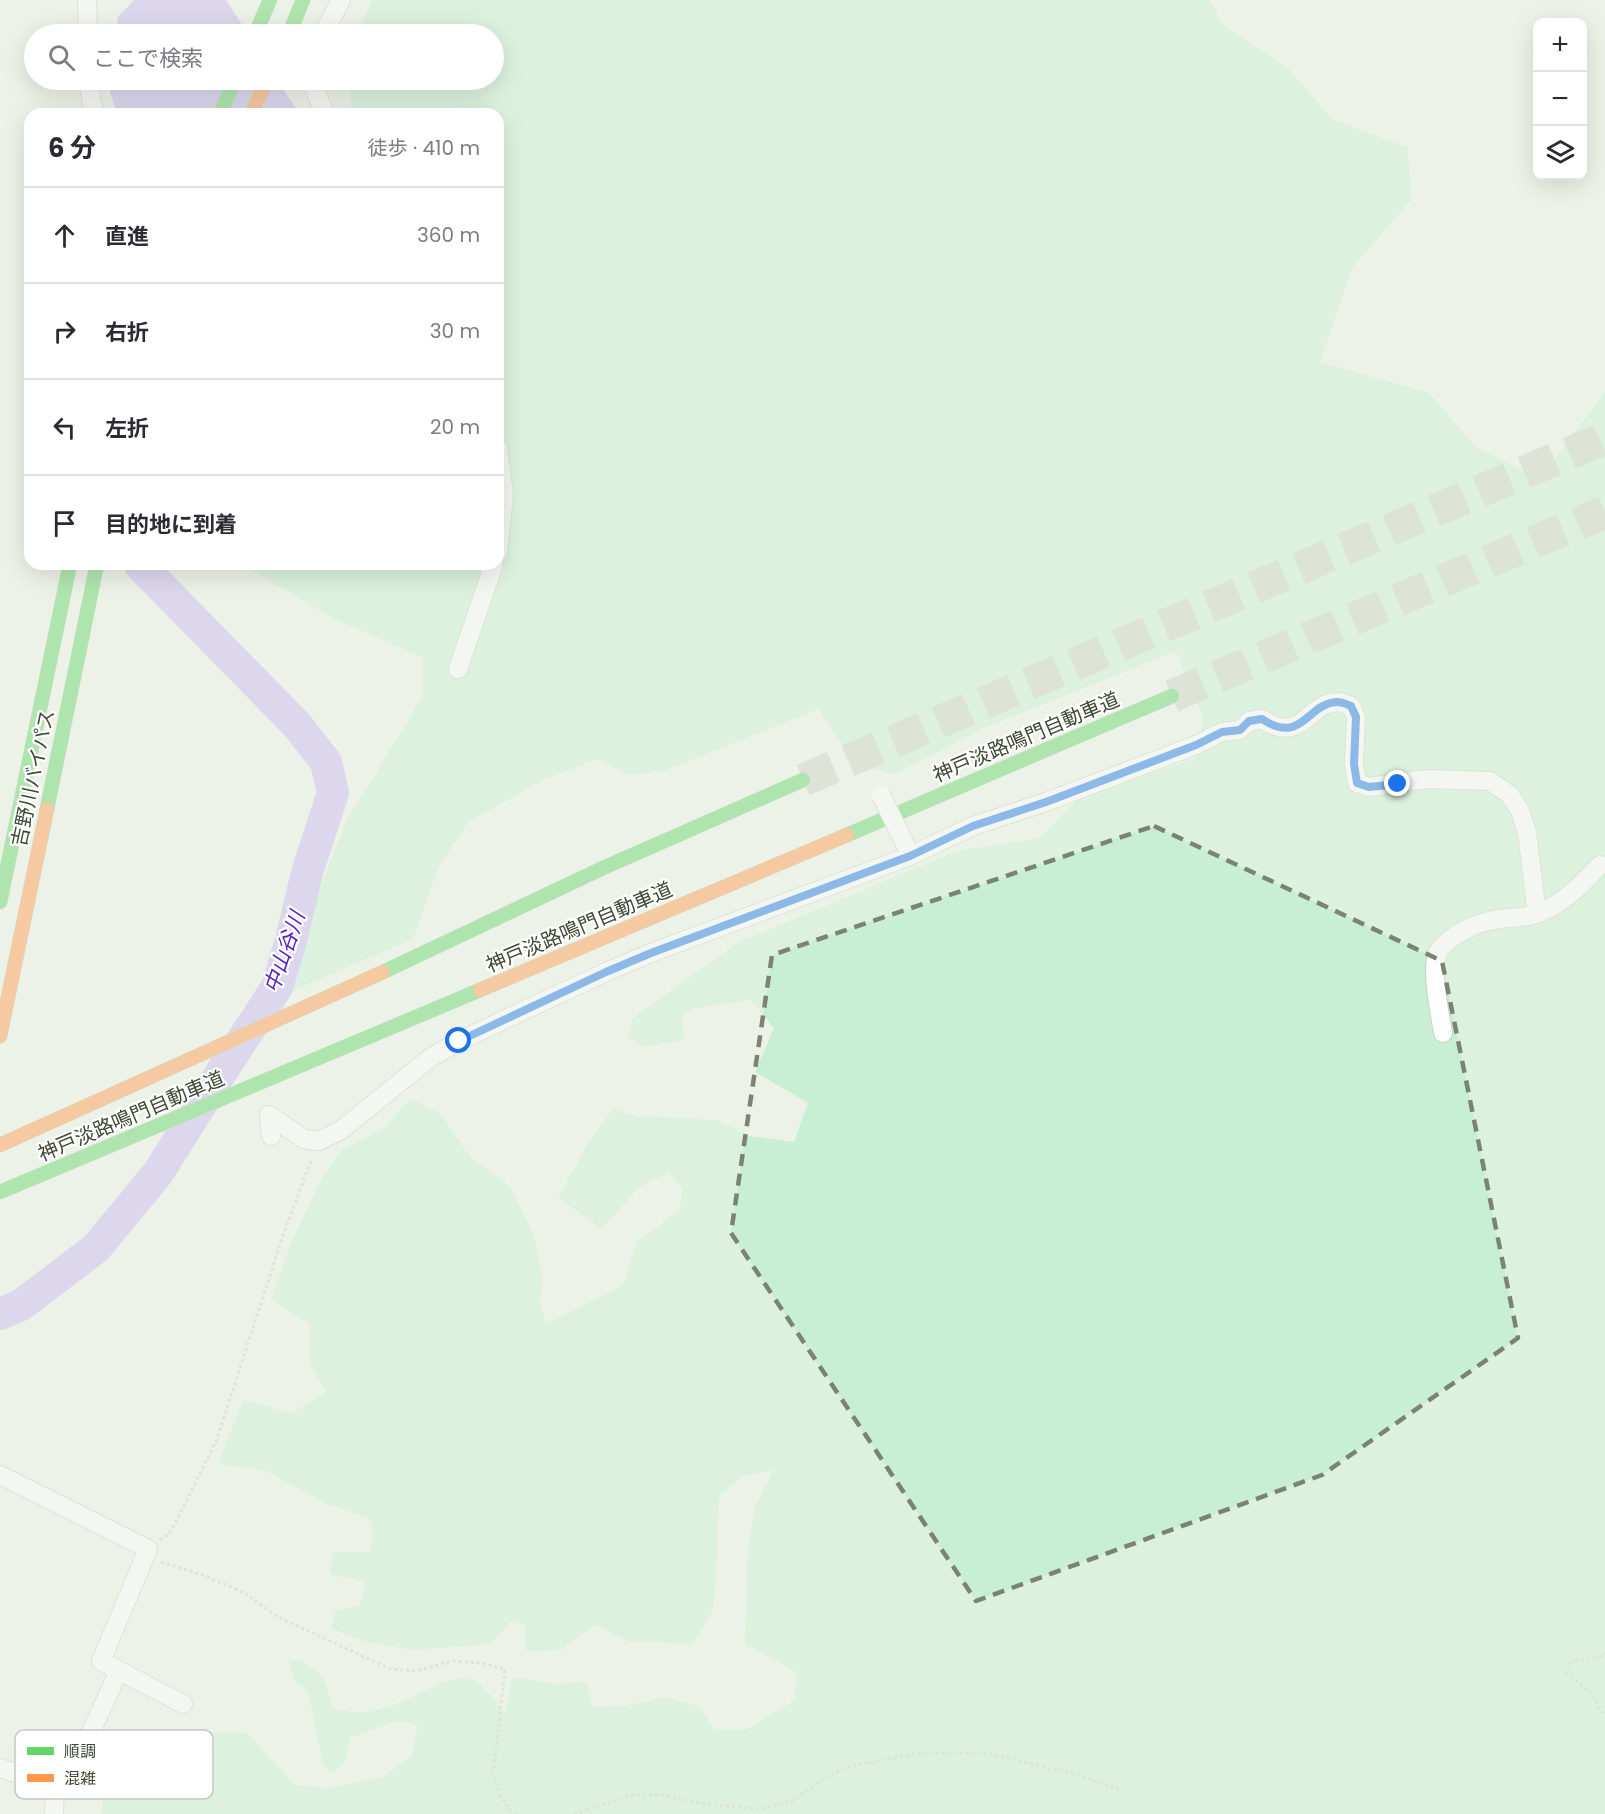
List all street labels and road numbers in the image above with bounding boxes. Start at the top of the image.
street label: 神戸淡路鳴門自動車道 [928,685,1124,789]
street label: 吉野川バイパス [5,707,61,849]
street label: 神戸淡路鳴門自動車道 [481,875,677,979]
street label: 神戸淡路鳴門自動車道 [33,1064,229,1168]

